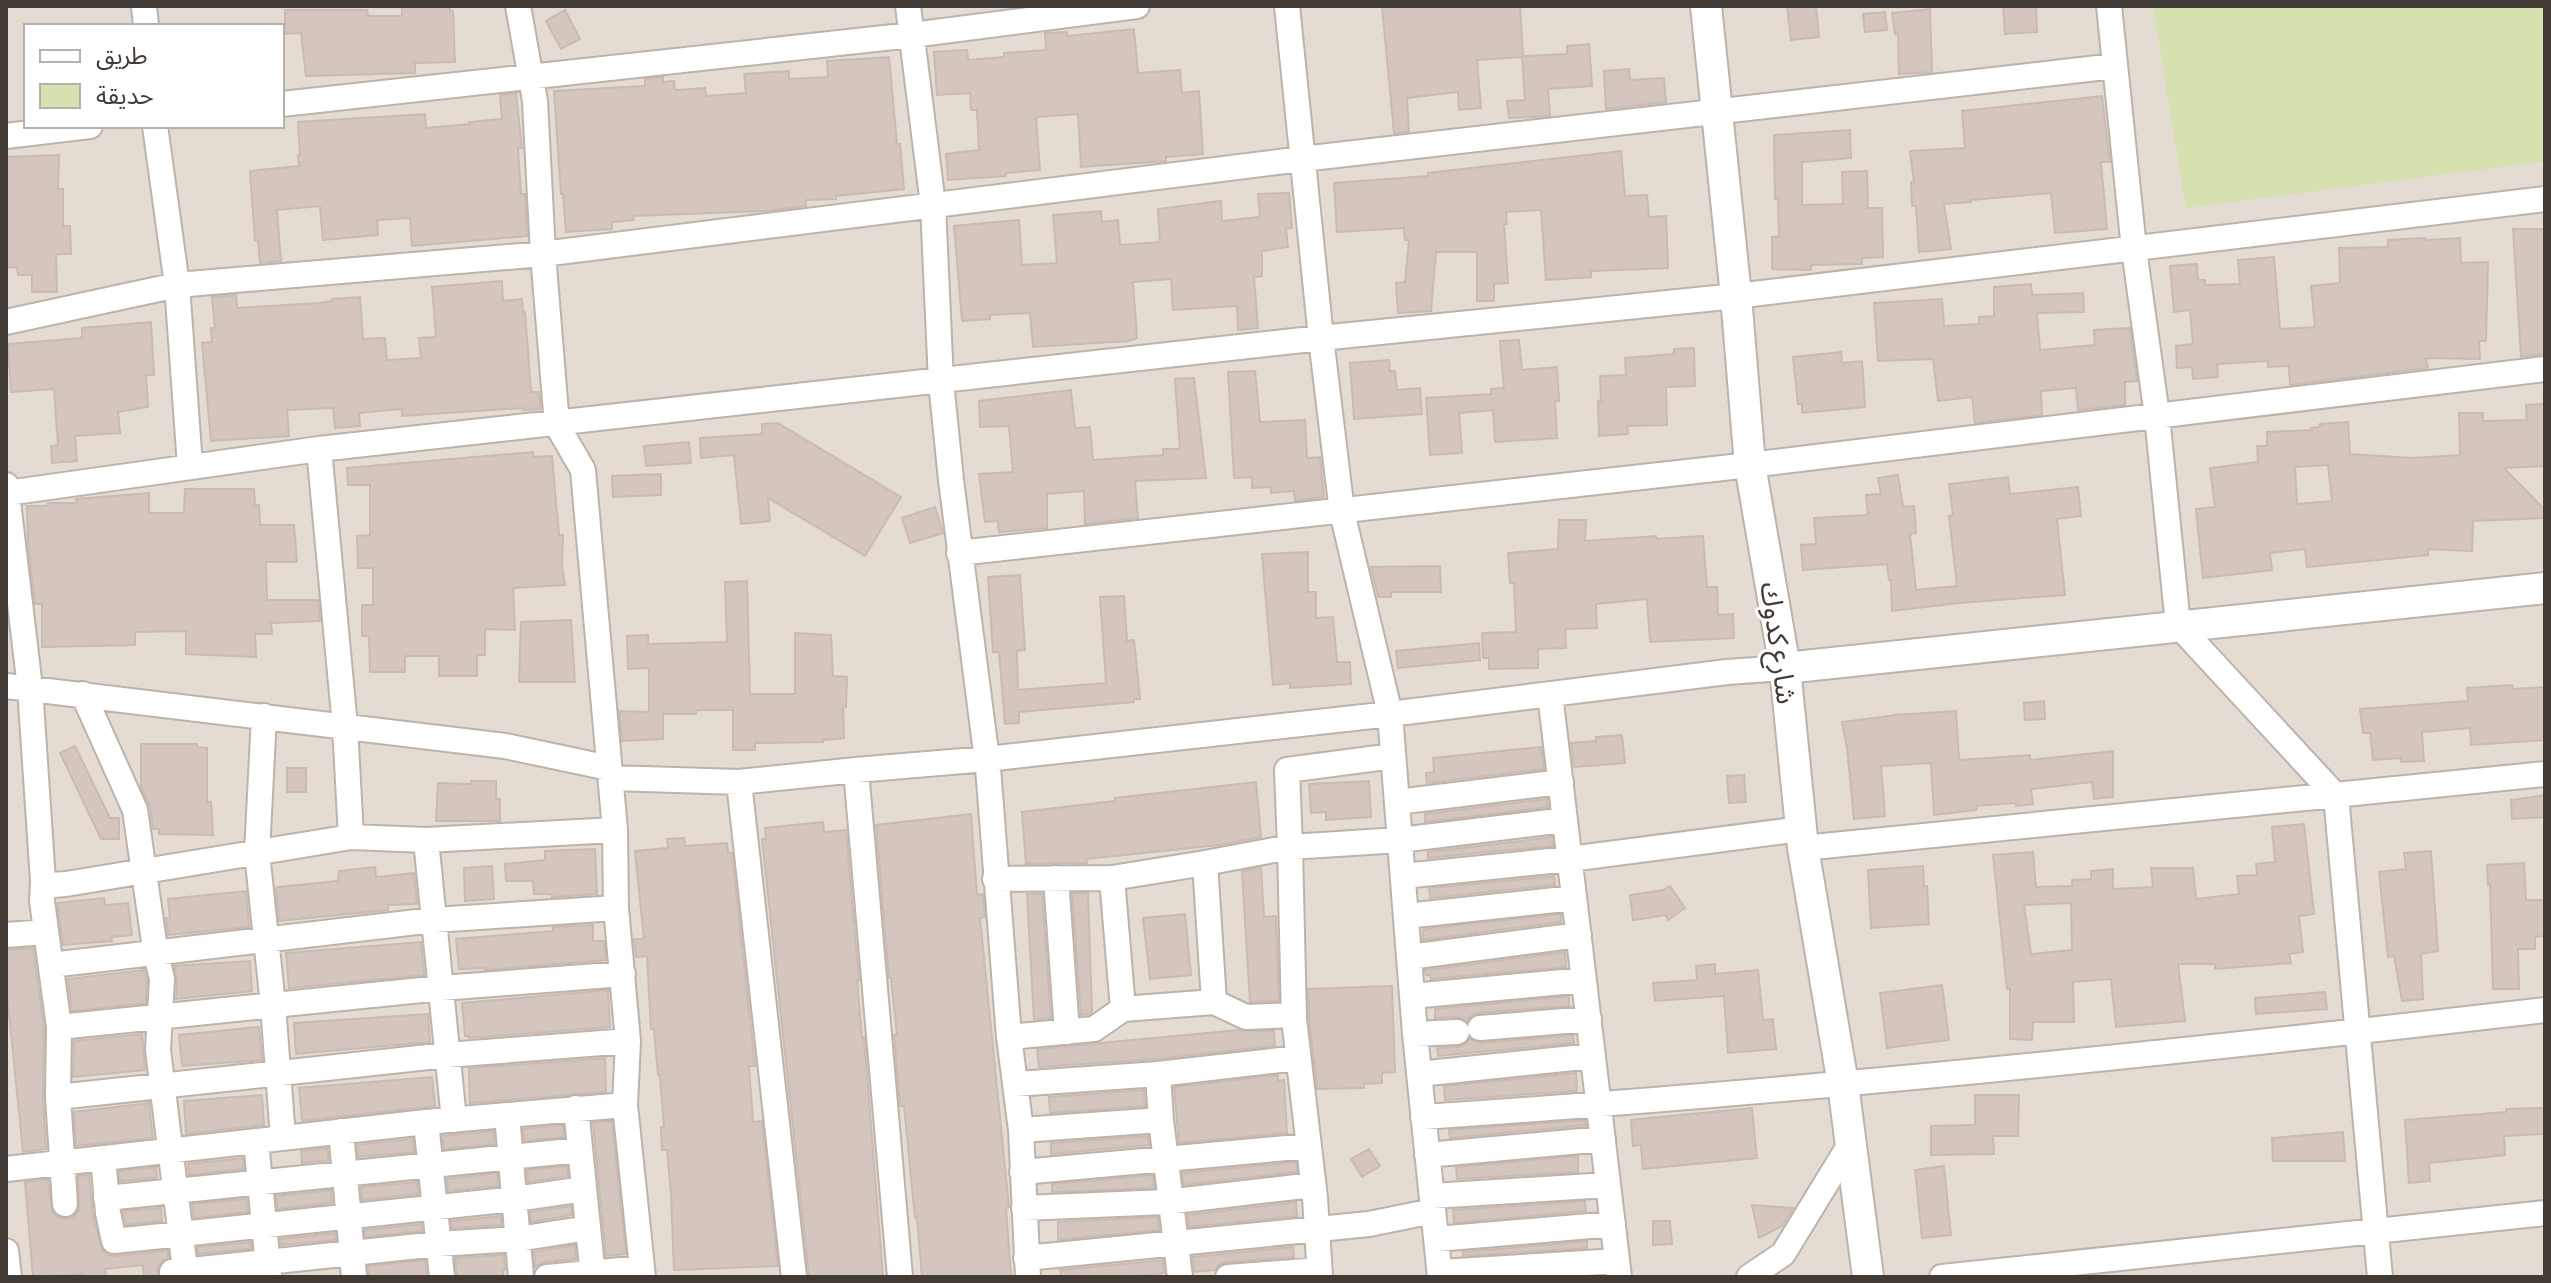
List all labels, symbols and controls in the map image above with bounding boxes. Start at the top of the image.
legend [24,24,284,128]
text: طريق [96,45,148,71]
text: حديقة [96,85,154,109]
street label: شارع كدوك [1750,581,1799,707]

